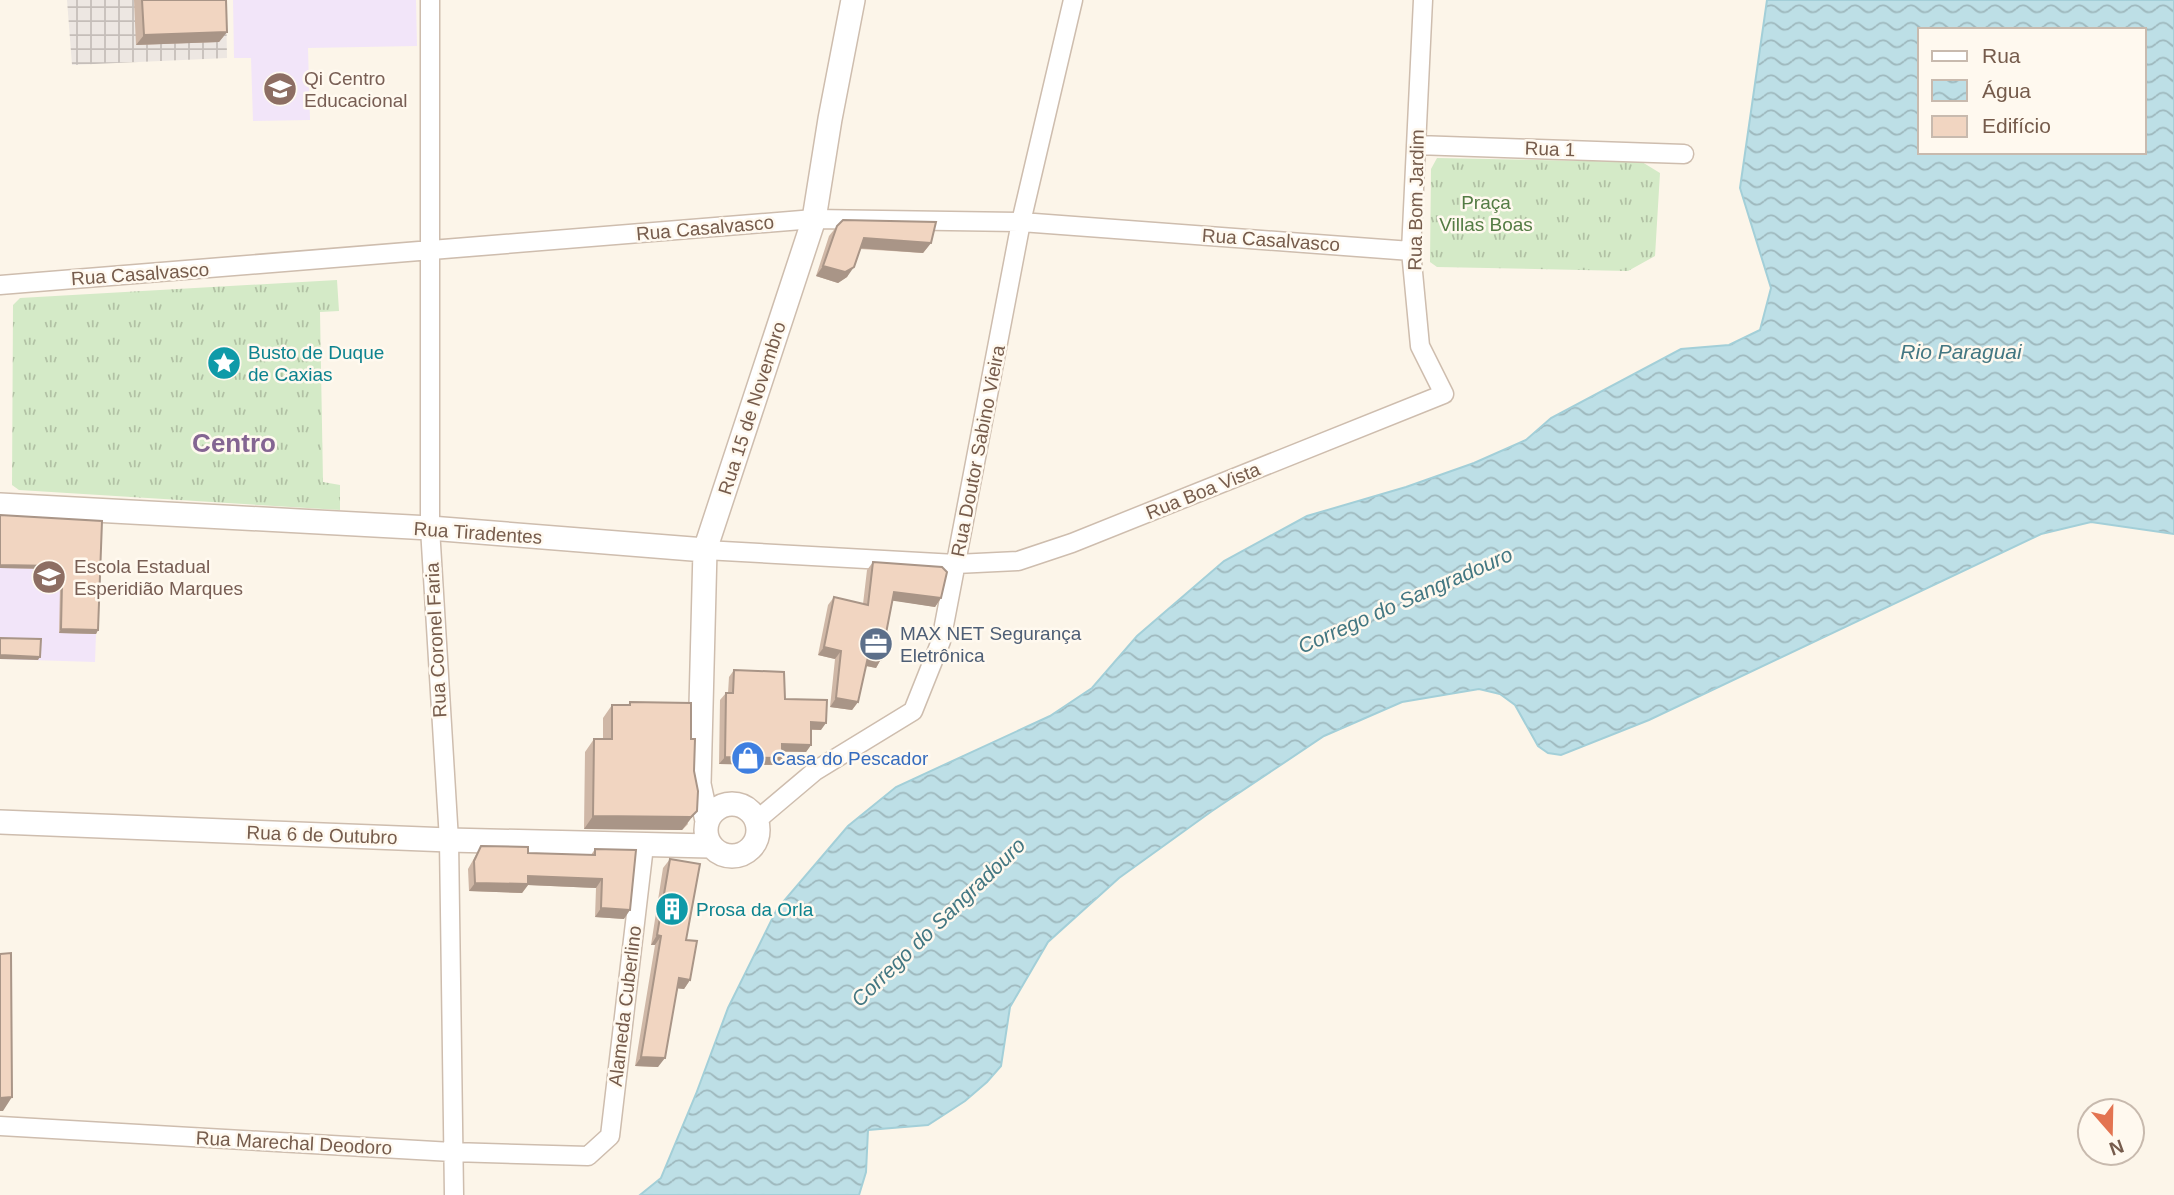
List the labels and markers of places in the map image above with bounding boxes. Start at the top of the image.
place label: Qi Centro Educacional [304,68,408,111]
school or university icon: Qi Centro Educacional [261,70,299,108]
place label: Busto de Duque de Caxias [248,342,384,385]
place icon: Busto de Duque de Caxias [205,344,243,382]
place label: Escola Estadual Esperidião Marques [74,556,243,599]
school or university icon: Escola Estadual Esperidião Marques [30,558,68,596]
place label: MAX NET Segurança Eletrônica [900,623,1082,666]
office icon: MAX NET Segurança Eletrônica [857,625,895,663]
shop icon: Casa do Pescador [729,739,767,777]
place label: Casa do Pescador [772,748,929,769]
building icon: Prosa da Orla [653,890,691,928]
place label: Prosa da Orla [696,899,814,920]

